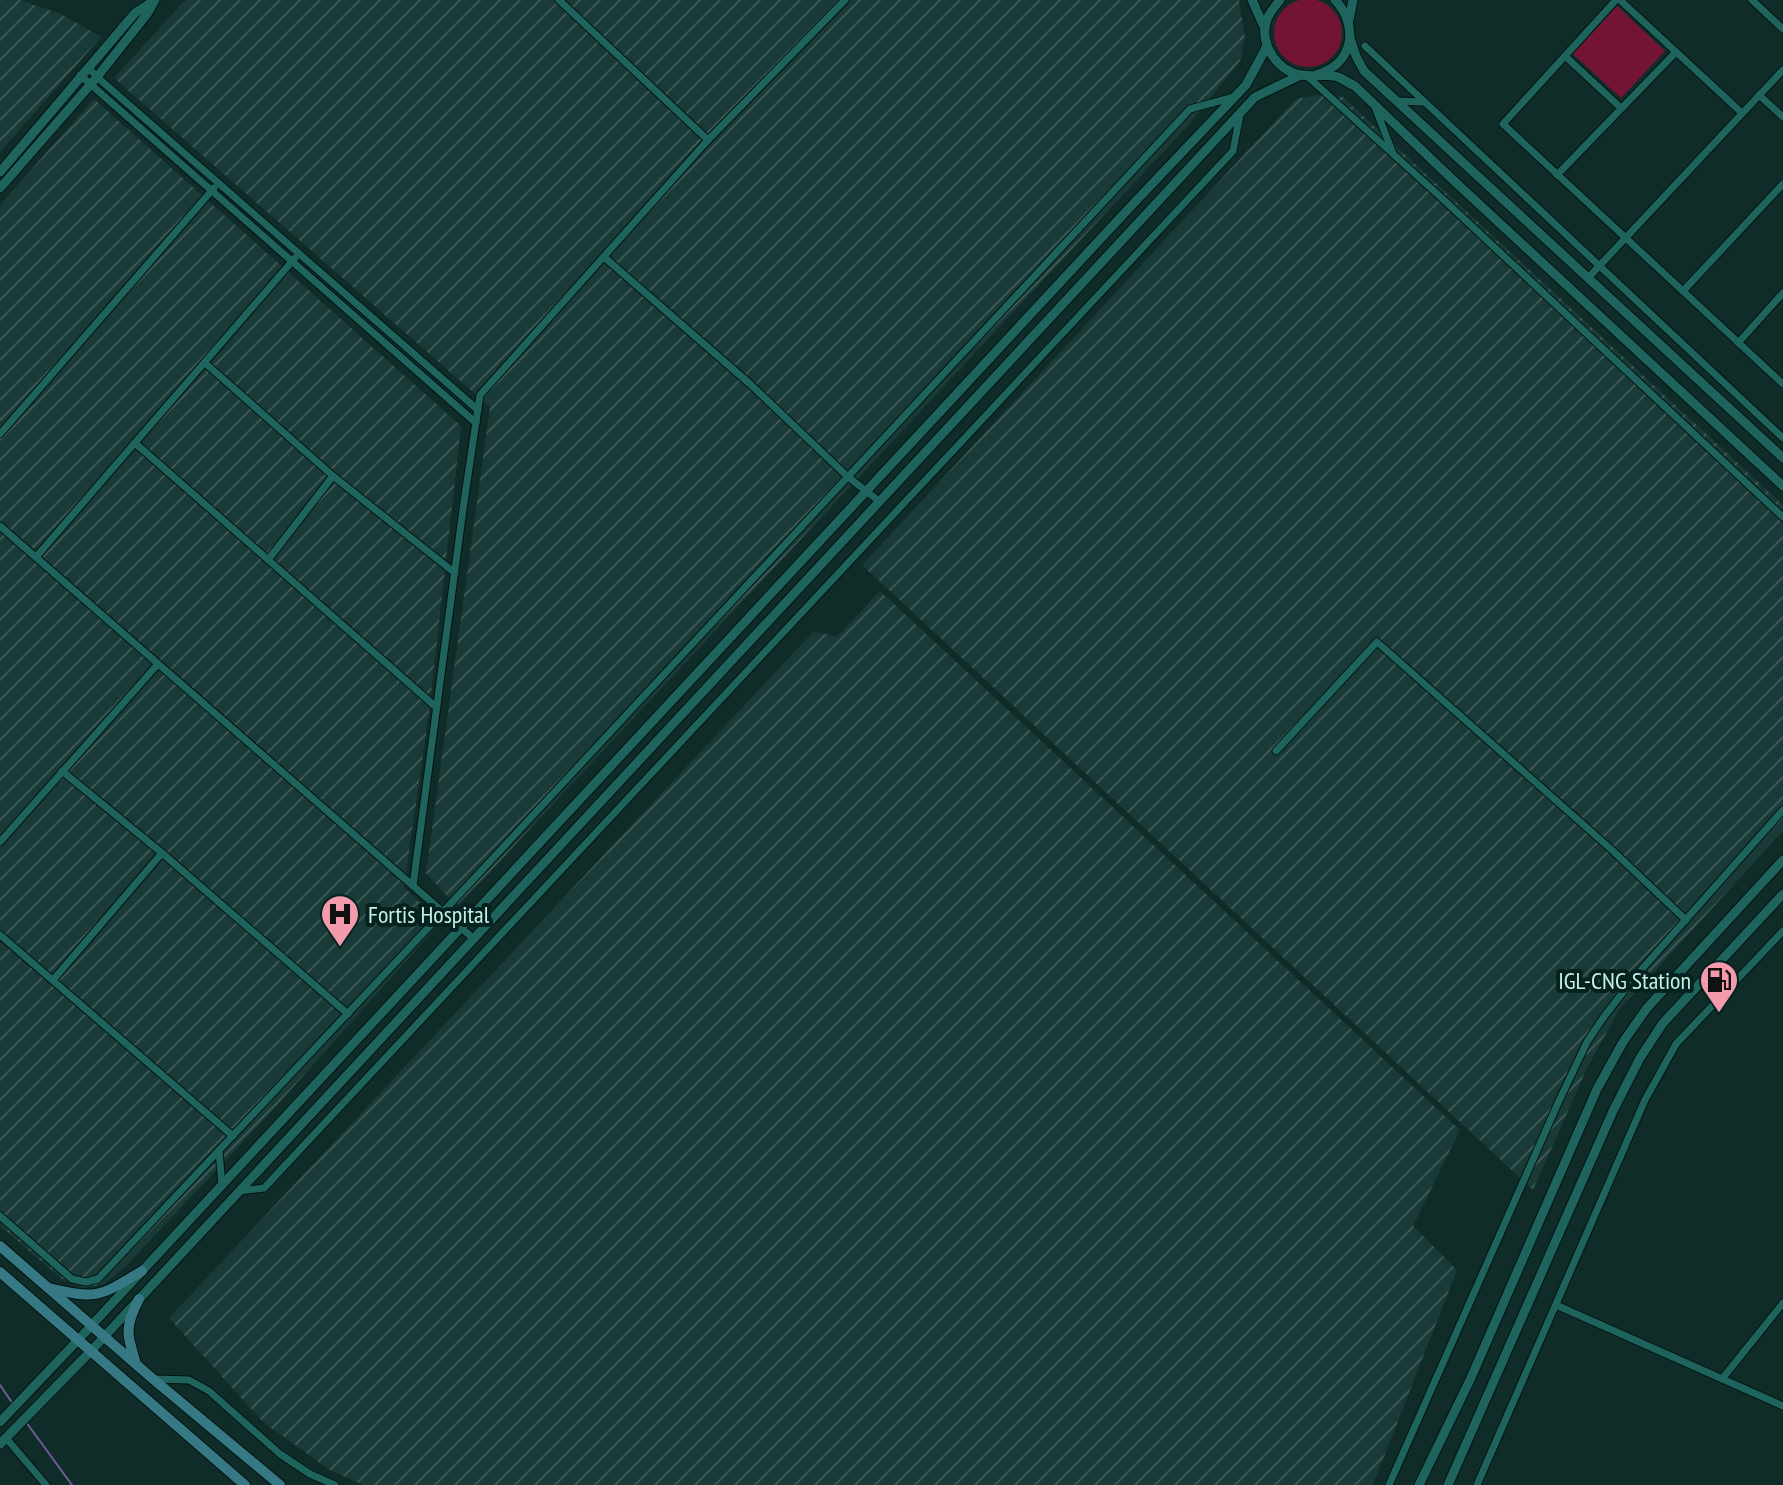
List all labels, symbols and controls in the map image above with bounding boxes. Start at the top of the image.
hospital icon: Fortis Hospital [319,893,361,948]
place label: Fortis Hospital [368,899,490,930]
fuel station icon: IGL-CNG Station [1698,959,1740,1014]
place label: IGL-CNG Station [1558,965,1691,996]

